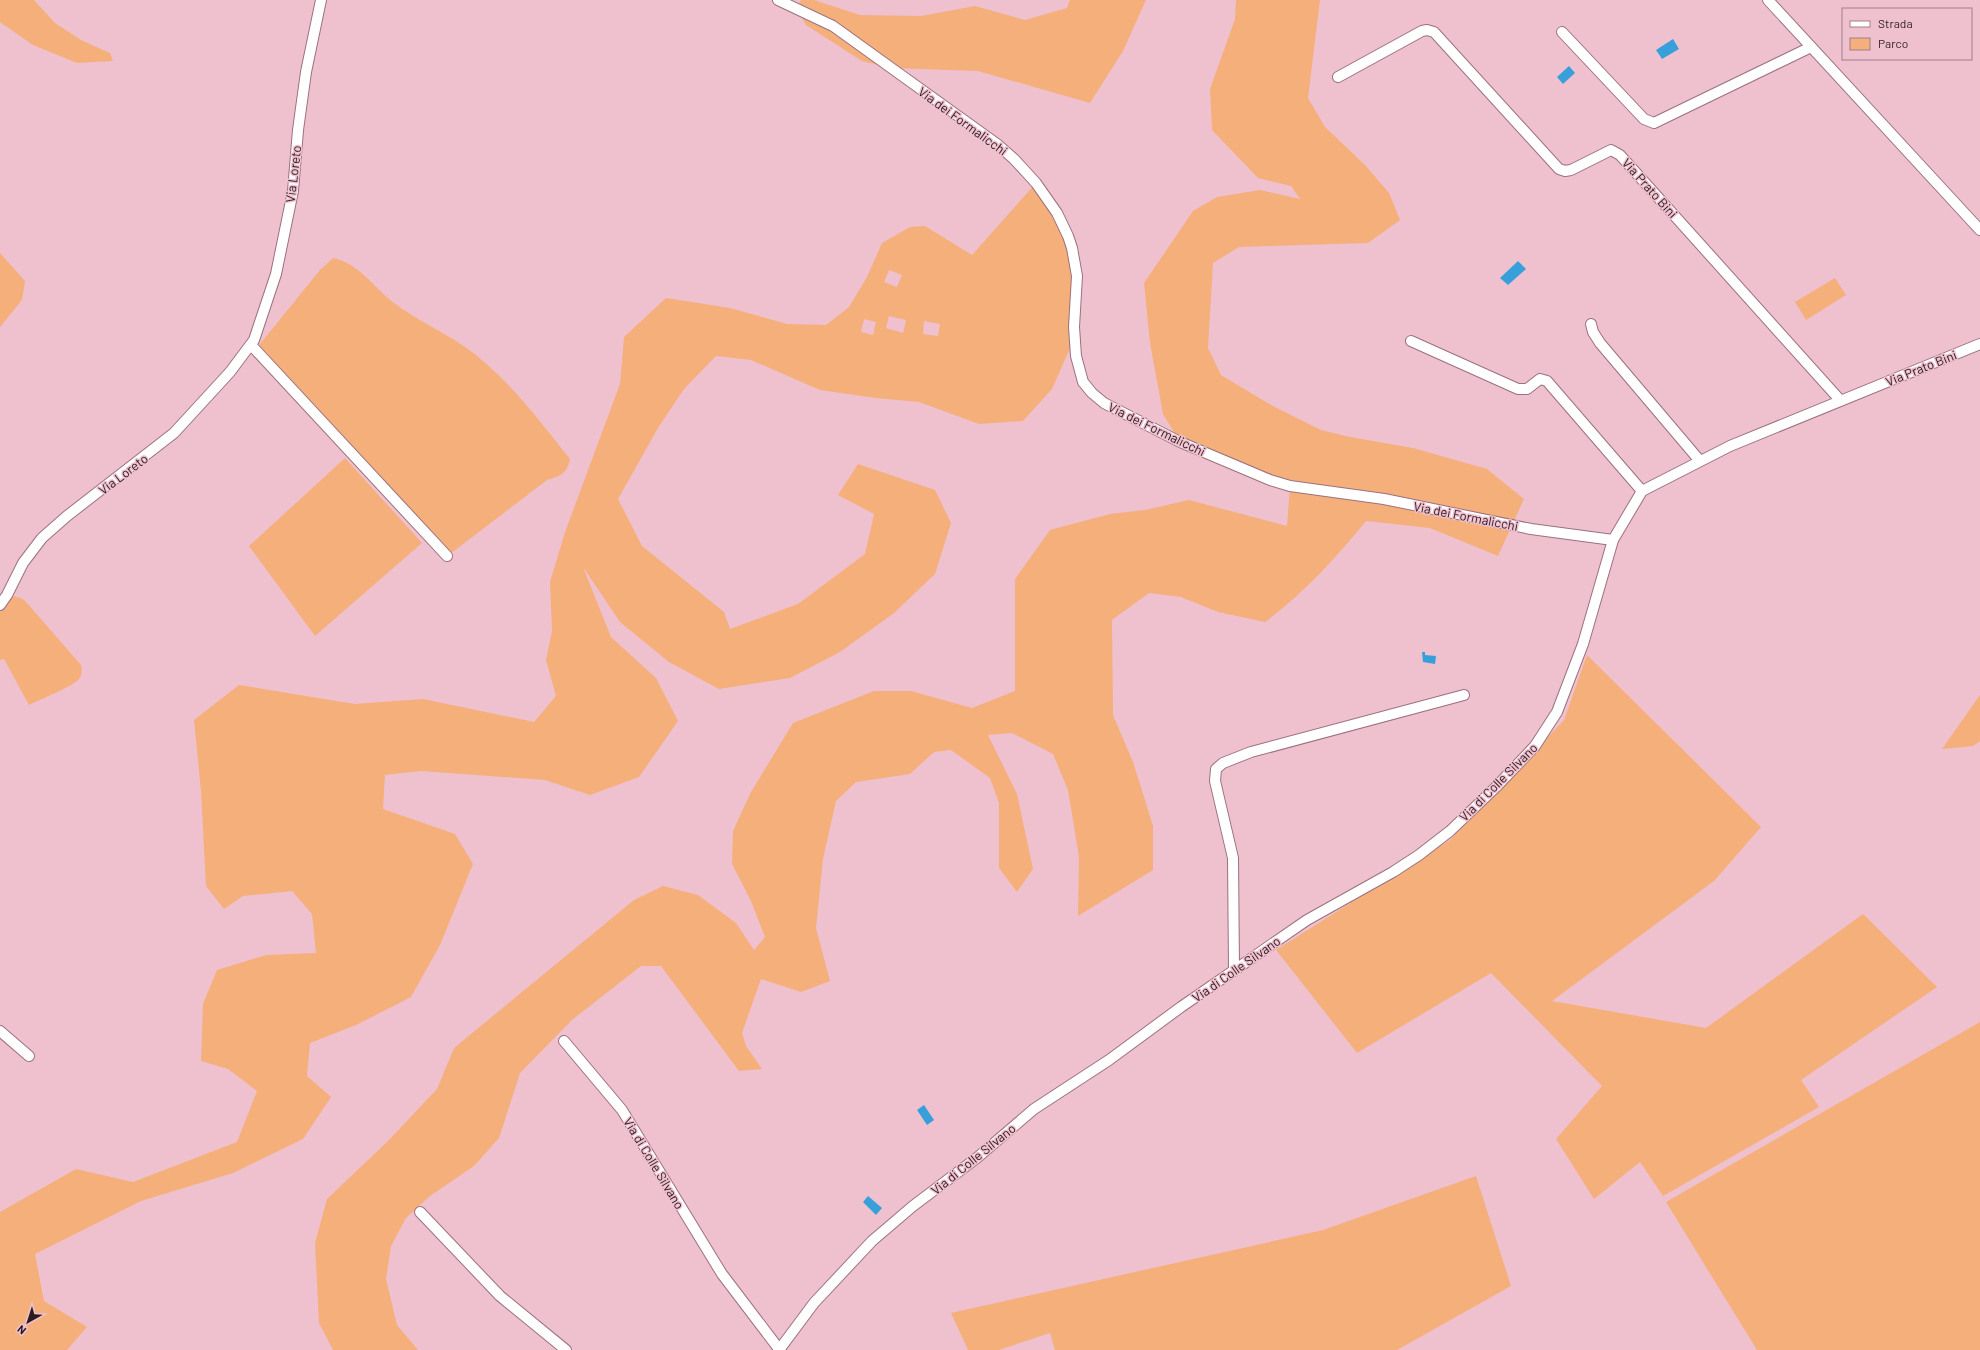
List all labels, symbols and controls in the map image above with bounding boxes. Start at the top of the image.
legend [1842,8,1972,60]
text: Strada [1878,16,1913,30]
text: Parco [1878,36,1908,50]
street label: Via dei Formalicchi [915,83,1011,159]
street label: Via Loreto [282,144,304,204]
street label: Via Prato Bini [1619,155,1681,221]
street label: Via Prato Bini [1883,346,1959,390]
street label: Via dei Formalicchi [1106,399,1208,459]
street label: Via Loreto [95,450,151,498]
street label: Via dei Formalicchi [1412,498,1520,534]
street label: Via di Colle Silvano [1455,739,1541,825]
street label: Via di Colle Silvano [1189,933,1283,1005]
street label: Via di Colle Silvano [620,1114,688,1212]
street label: Via di Colle Silvano [927,1120,1019,1198]
north arrow [8,1302,48,1342]
text: N [14,1323,28,1338]

